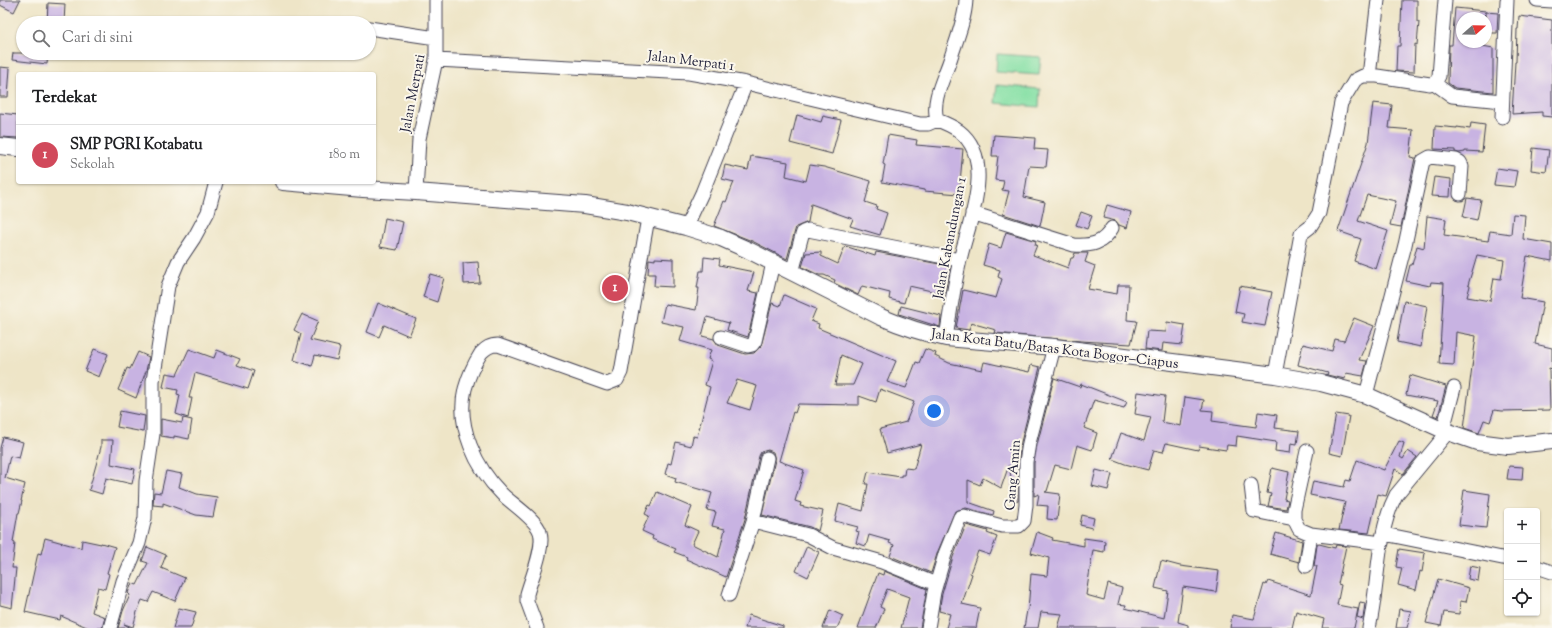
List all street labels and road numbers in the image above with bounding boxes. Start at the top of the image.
street label: Jalan Merpati 1 [645,47,735,77]
street label: Jalan Merpati [396,52,431,135]
street label: Jalan Kabandungan 1 [929,175,973,302]
street label: Jalan Kota Batu/Batas Kota Bogor–Ciapus [929,325,1180,375]
street label: Gang Amin [1001,439,1027,511]

